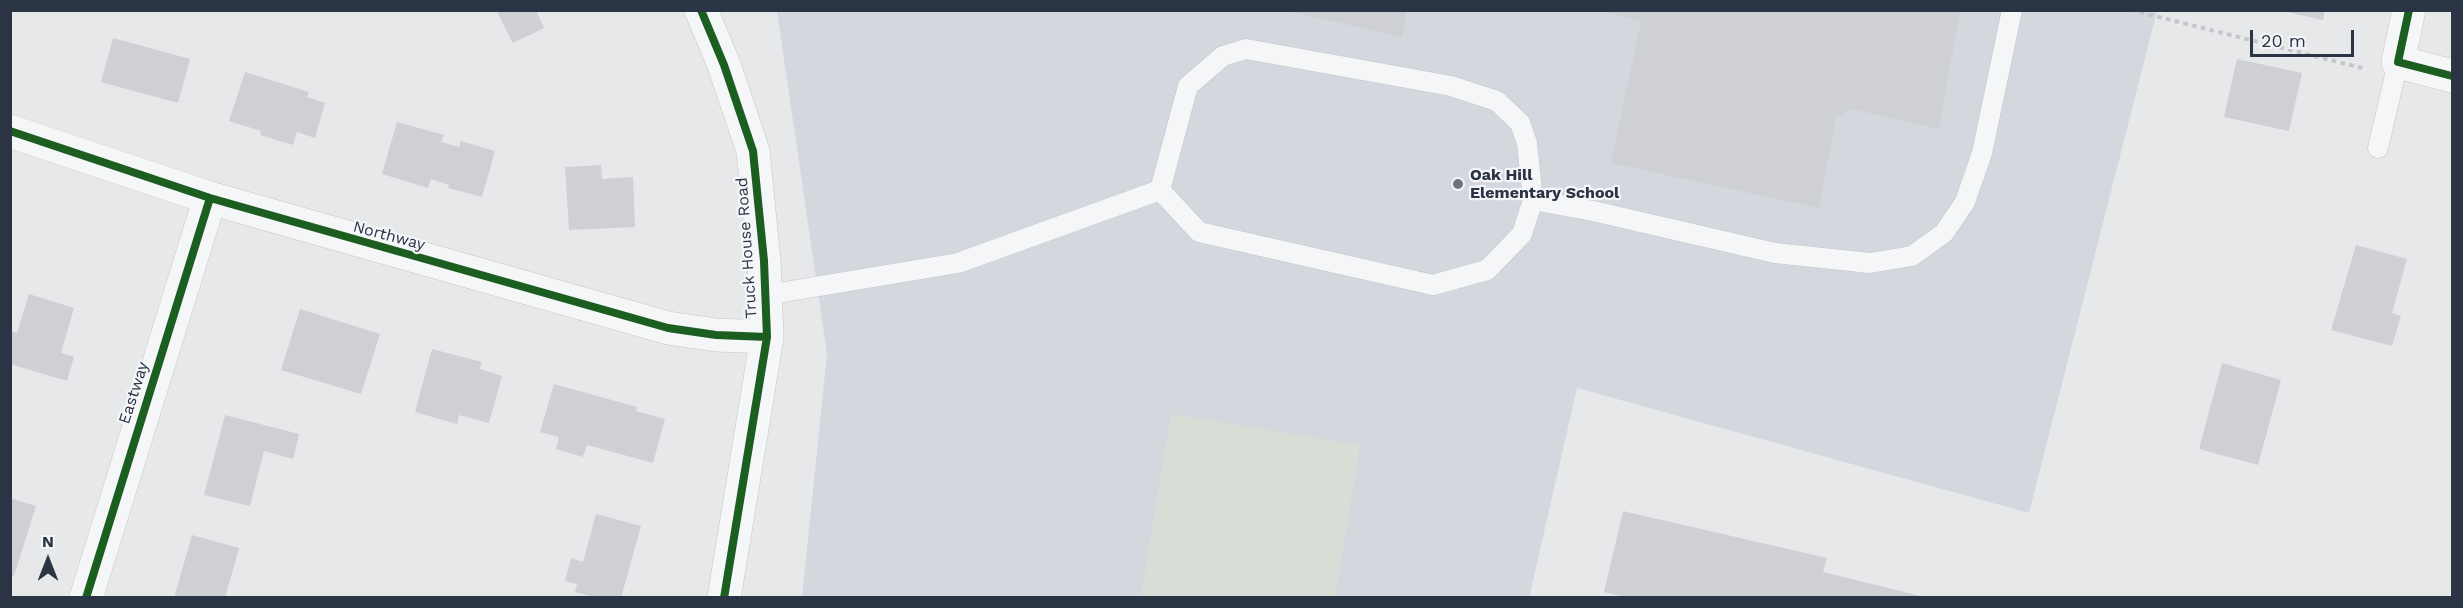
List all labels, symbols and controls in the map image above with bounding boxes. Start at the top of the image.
scale bar [2253,18,2356,56]
text: 20 m [2261,30,2306,51]
place label: Oak Hill Elementary School [1470,165,1619,203]
street label: Truck House Road [732,177,762,319]
marker: Oak Hill Elementary School [1451,177,1465,191]
street label: Northway [351,217,427,255]
street label: Eastway [115,359,153,427]
north arrow [18,530,78,590]
text: N [42,532,54,551]

